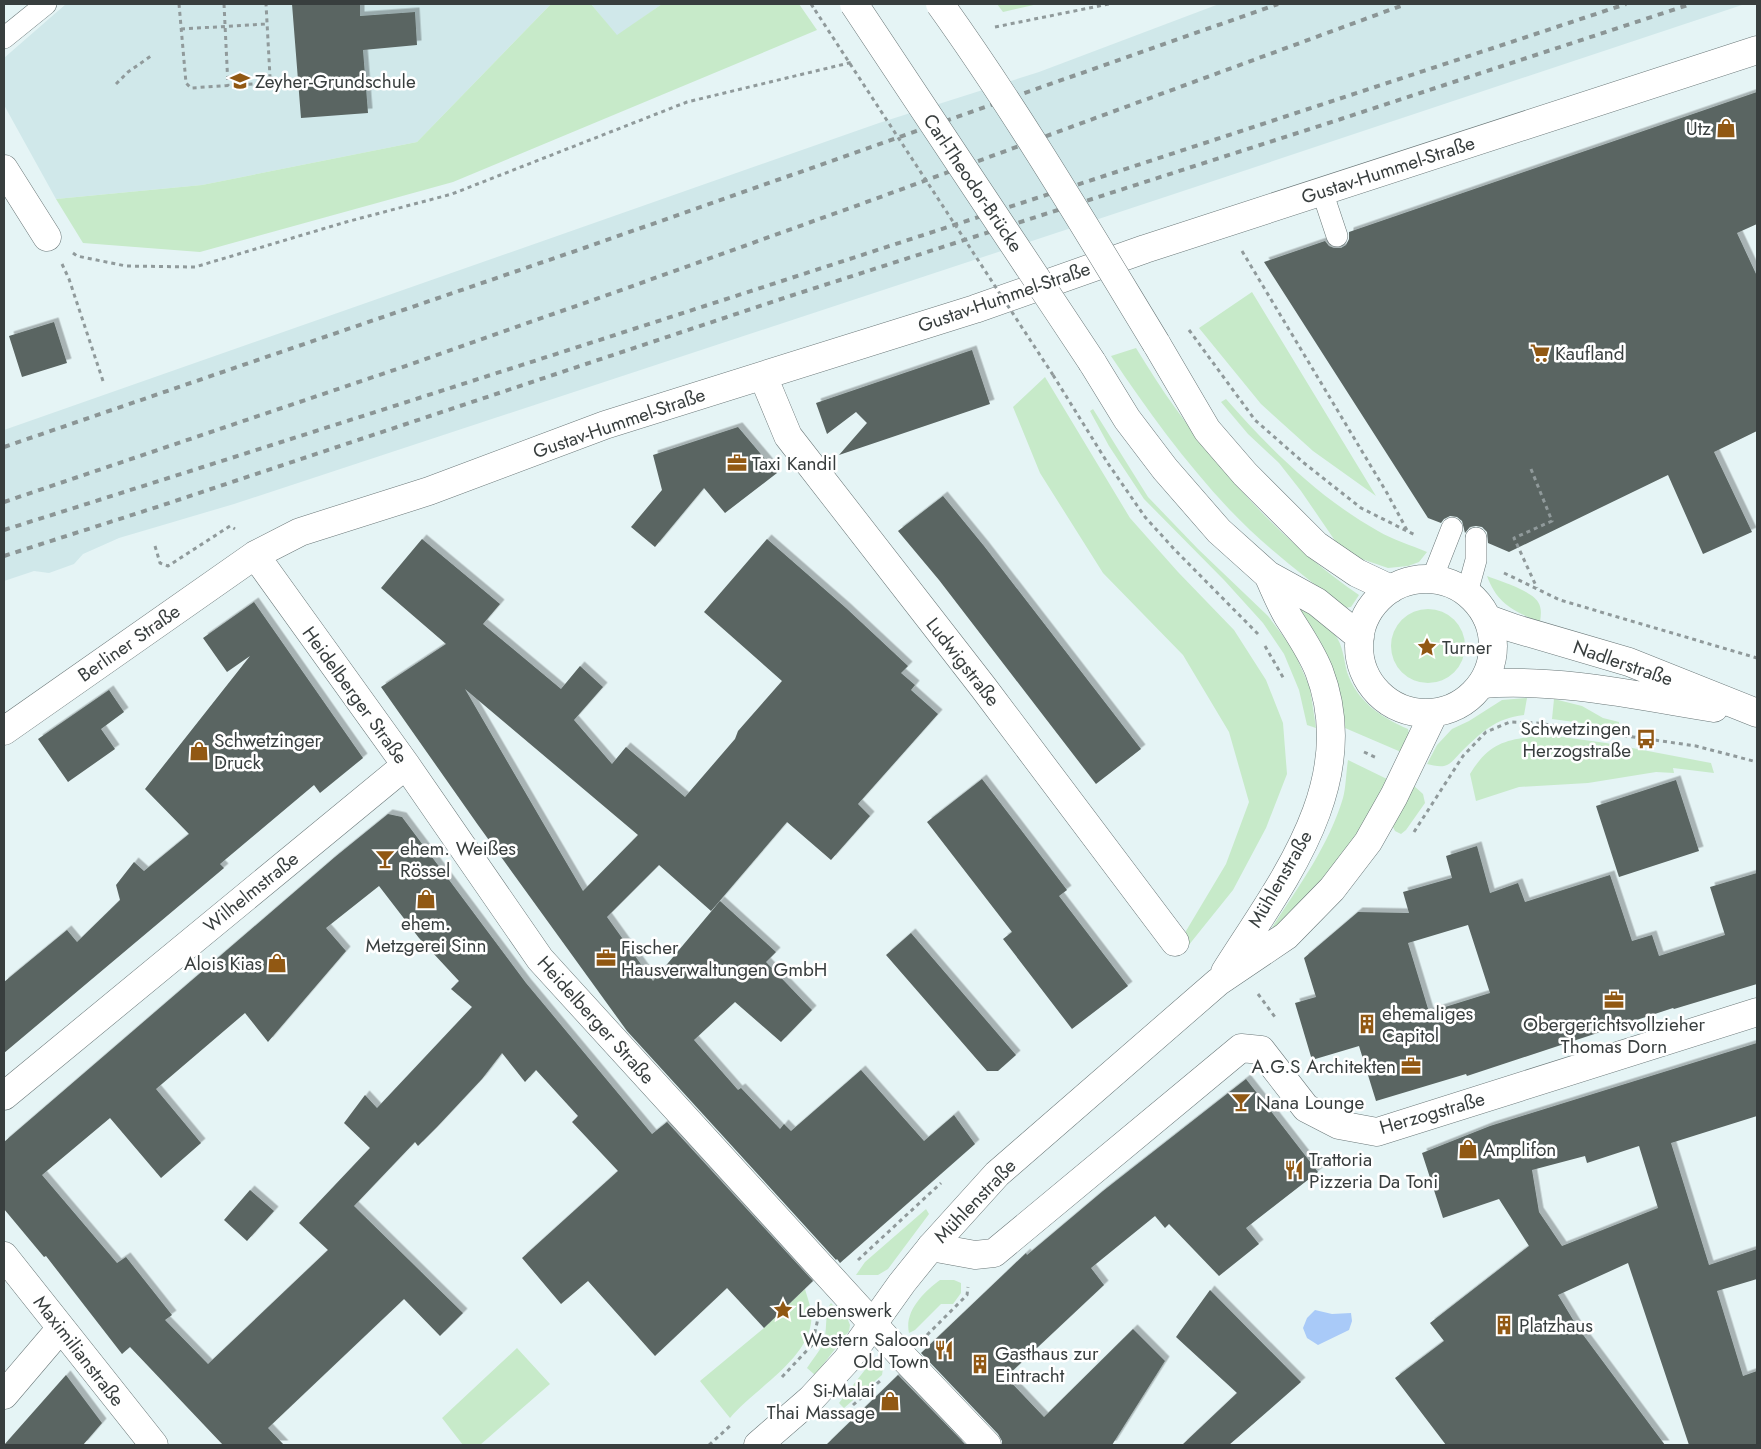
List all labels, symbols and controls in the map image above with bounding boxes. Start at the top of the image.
place label: Zeyher-Grundschule [255,68,416,95]
school or university icon: Zeyher-Grundschule [229,70,251,92]
street label: Carl-Theodor-Brücke [917,108,1030,258]
place label: Utz [1686,115,1711,142]
shop icon: Utz [1715,117,1737,139]
street label: Gustav-Hummel-Straße [1298,129,1478,211]
street label: Gustav-Hummel-Straße [914,255,1094,339]
place label: Kaufland [1555,340,1625,367]
supermarket icon: Kaufland [1529,342,1551,364]
street label: Gustav-Hummel-Straße [529,381,709,465]
place label: Taxi Kandil [752,450,837,477]
office icon: Taxi Kandil [726,452,748,474]
street label: Berliner Straße [72,598,186,688]
street label: Ludwigstraße [920,612,1006,712]
street label: Heidelberger Straße [296,621,414,769]
street label: Nadlerstraße [1570,633,1677,693]
place label: Turner [1442,634,1493,661]
place icon: Turner [1416,636,1438,658]
place label: Schwetzingen Herzogstraße [1520,715,1631,764]
place label: Schwetzinger Druck [214,727,322,776]
bus stop icon: Schwetzingen Herzogstraße [1635,728,1657,750]
shop icon: Schwetzinger Druck [188,740,210,762]
street label: Mühlenstraße [1241,825,1319,932]
place label: ehem. Weißes Rössel [400,835,516,884]
street label: Wilhelmstraße [198,845,305,939]
bar icon: ehem. Weißes Rössel [374,848,396,870]
shop icon: ehem. Metzgerei Sinn [415,888,437,910]
place label: ehem. Metzgerei Sinn [366,910,486,959]
place label: Fischer Hausverwaltungen GmbH [621,934,827,983]
office icon: Fischer Hausverwaltungen GmbH [595,947,617,969]
place label: Alois Kias [184,950,262,977]
street label: Heidelberger Straße [531,950,661,1090]
shop icon: Alois Kias [266,952,288,974]
office icon: Obergerichtsvollzieher Thomas Dorn [1603,989,1625,1011]
place label: ehemaliges Capitol [1382,1000,1473,1049]
place label: Obergerichtsvollzieher Thomas Dorn [1523,1011,1705,1060]
building icon: ehemaliges Capitol [1356,1013,1378,1035]
place label: A.G.S Architekten [1251,1053,1396,1080]
office icon: A.G.S Architekten [1400,1055,1422,1077]
street label: Herzogstraße [1376,1085,1488,1141]
place label: Nana Lounge [1256,1089,1364,1116]
bar icon: Nana Lounge [1230,1091,1252,1113]
place label: Amplifon [1483,1136,1556,1163]
shop icon: Amplifon [1457,1138,1479,1160]
place label: Trattoria Pizzeria Da Toni [1309,1146,1438,1195]
street label: Mühlenstraße [928,1153,1022,1249]
restaurant icon: Trattoria Pizzeria Da Toni [1283,1159,1305,1181]
street label: Maximilianstraße [27,1290,131,1412]
place label: Lebenswerk [798,1297,892,1324]
place icon: Lebenswerk [772,1299,794,1321]
place label: Platzhaus [1519,1312,1593,1339]
building icon: Platzhaus [1493,1314,1515,1336]
place label: Western Saloon Old Town [803,1326,929,1375]
restaurant icon: Western Saloon Old Town [933,1339,955,1361]
place label: Gasthaus zur Eintracht [995,1340,1099,1389]
building icon: Gasthaus zur Eintracht [969,1353,991,1375]
place label: Si-Malai Thai Massage [767,1377,875,1426]
shop icon: Si-Malai Thai Massage [879,1390,901,1412]

